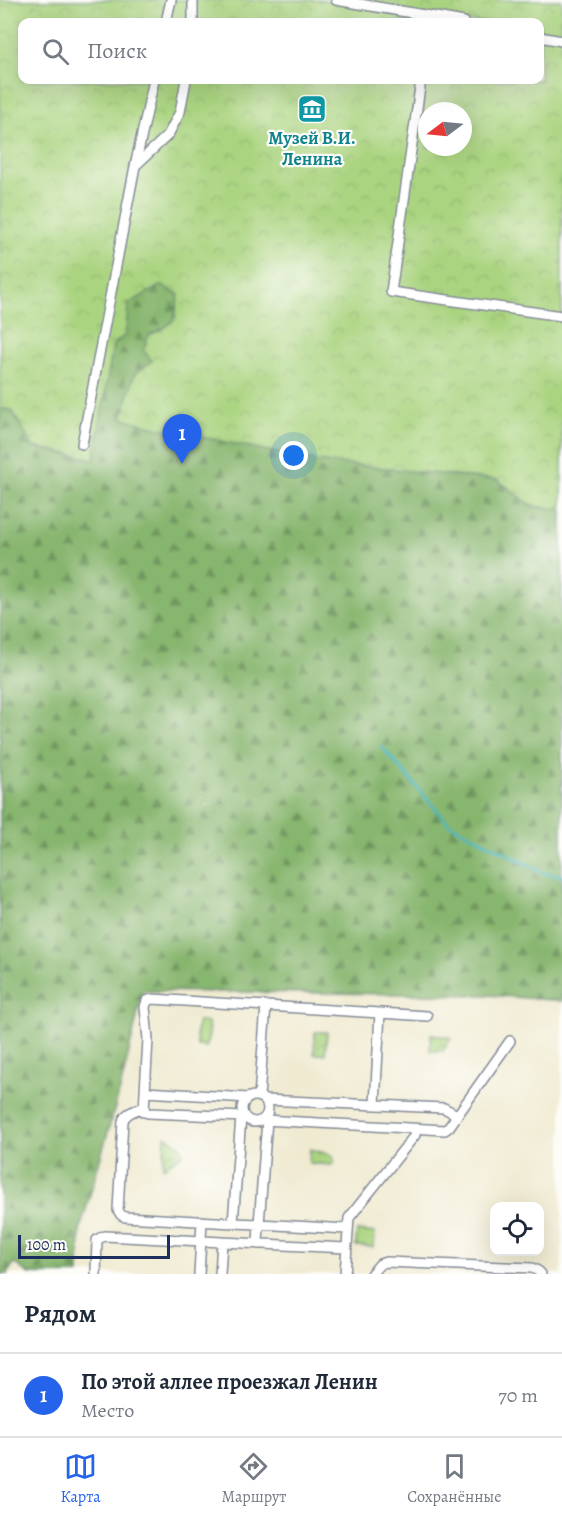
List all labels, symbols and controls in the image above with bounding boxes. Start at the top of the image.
search box [18,18,544,84]
icon: search [39,35,72,68]
text: Поиск [87,36,147,66]
museum icon: Музей В.И. Ленина [296,93,328,125]
north arrow [418,102,472,156]
place label: Музей В.И. Ленина [268,126,356,171]
pin: 1 [162,414,201,464]
your location [279,441,308,470]
map controls [490,1202,544,1256]
button: locate [490,1202,544,1256]
scale bar [18,1232,170,1260]
text: 100 m [27,1234,66,1256]
text: Рядом [24,1296,96,1331]
text: По этой аллее проезжал Ленин [81,1367,378,1397]
text: 1 [40,1382,47,1409]
text: 70 m [498,1382,538,1409]
text: Место [81,1397,134,1424]
tab: Карта [60,1450,101,1508]
tab: Маршрут [222,1450,286,1508]
tab: Сохранённые [407,1450,502,1508]

